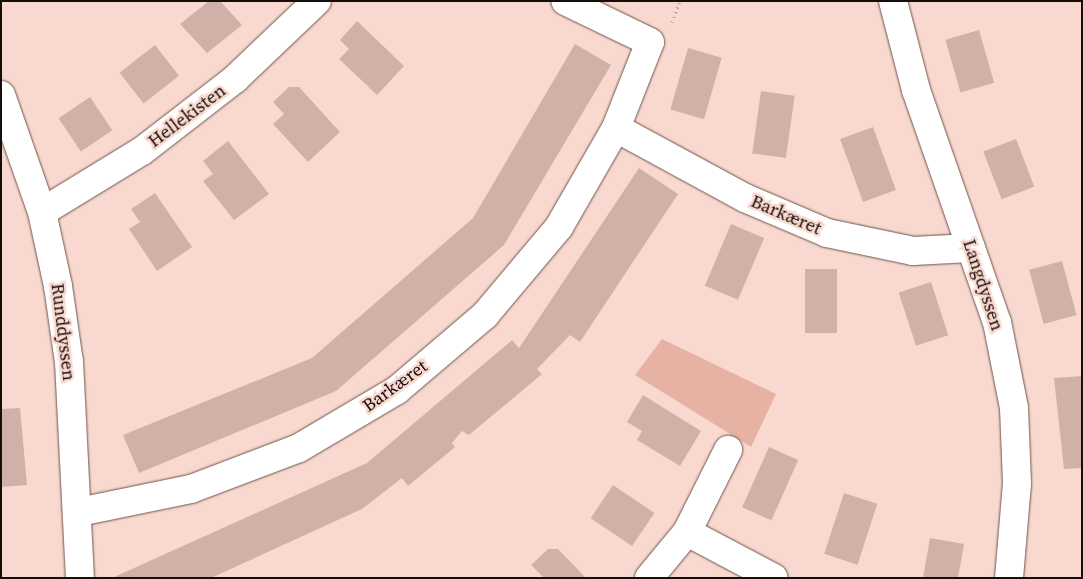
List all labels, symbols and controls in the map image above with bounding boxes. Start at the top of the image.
street label: Hellekisten [144,80,230,152]
street label: Barkæret [748,191,824,239]
street label: Langdyssen [958,237,1008,333]
street label: Runddyssen [46,282,80,382]
street label: Barkæret [359,355,431,417]

